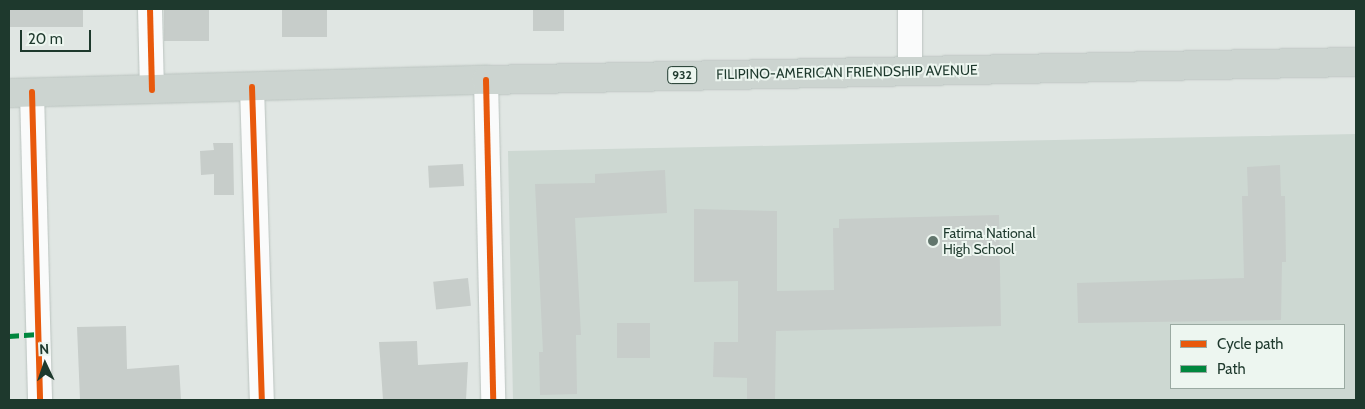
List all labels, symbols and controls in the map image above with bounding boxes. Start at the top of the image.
scale bar [22,20,94,52]
text: 20 m [28,30,63,48]
street label: FILIPINO-AMERICAN FRIENDSHIP AVENUE [716,61,978,83]
road number: 932 [667,66,697,84]
place label: Fatima National High School [943,225,1035,258]
marker: Fatima National High School [927,235,939,247]
legend [1170,324,1345,389]
text: Cycle path [1217,335,1283,353]
north arrow [20,339,70,389]
text: N [39,340,50,358]
text: Path [1217,360,1246,378]

